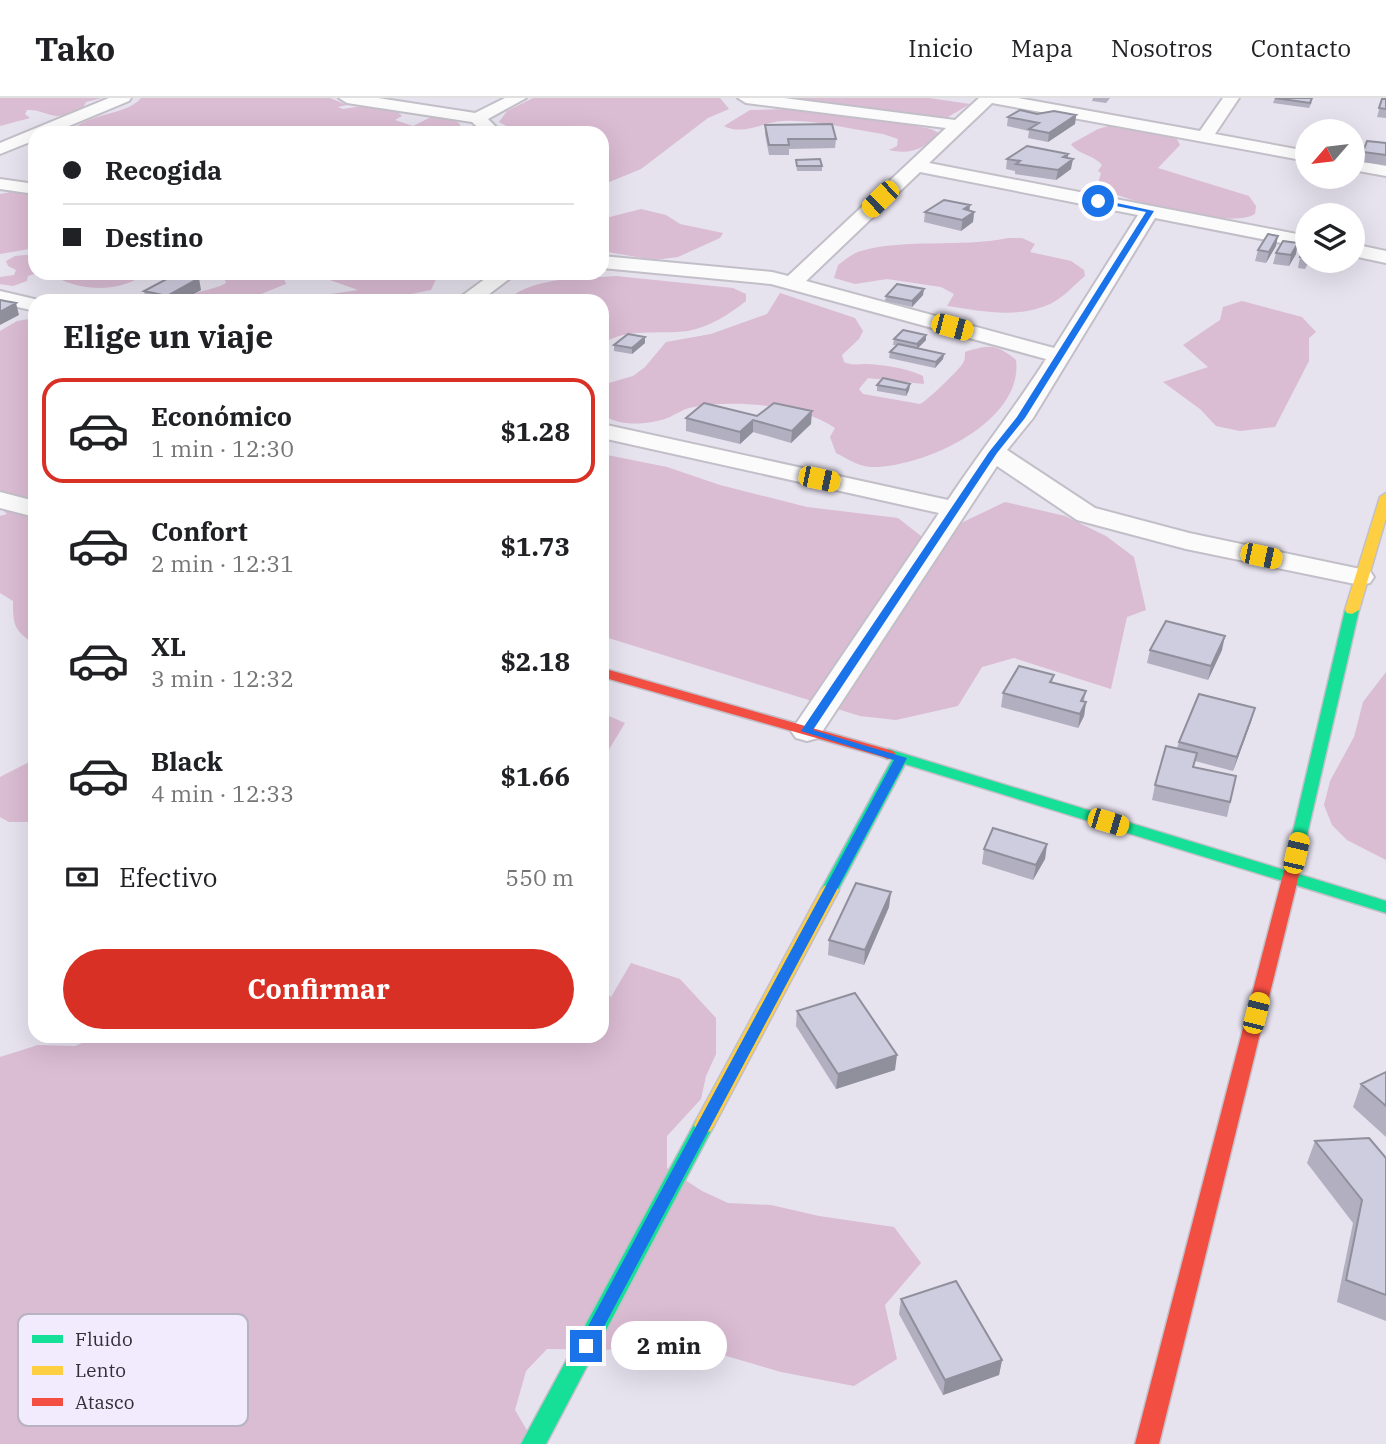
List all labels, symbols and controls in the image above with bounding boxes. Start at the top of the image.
text: Tako [35,27,115,70]
text: Inicio [908,32,973,64]
text: Mapa [1011,32,1073,64]
text: Nosotros [1111,32,1213,64]
text: Contacto [1251,32,1351,64]
north arrow [1295,119,1365,189]
map controls [1295,119,1365,273]
text: Recogida [105,153,222,187]
car [858,177,903,221]
route start [1082,185,1114,217]
button: layers [1295,203,1365,273]
text: Destino [105,220,203,254]
car [929,311,976,343]
text: Elige un viaje [63,315,273,357]
icon: car [67,399,130,462]
text: Económico [151,399,292,433]
text: $1.28 [500,414,570,448]
text: 1 min · 12:30 [151,433,294,463]
car [797,464,842,494]
icon: car [67,514,130,577]
text: Confort [151,514,248,548]
text: $1.73 [500,529,570,563]
car [1239,541,1284,571]
text: 2 min · 12:31 [151,548,294,578]
icon: car [67,629,130,692]
text: XL [151,629,186,663]
text: $2.18 [500,644,570,678]
text: 3 min · 12:32 [151,663,294,693]
icon: car [67,744,130,807]
text: Black [151,744,223,778]
text: $1.66 [500,759,570,793]
text: 4 min · 12:33 [151,778,294,808]
car [1085,806,1132,838]
car [1282,830,1311,876]
icon: cash [63,858,101,896]
text: Efectivo [119,860,217,894]
text: 550 m [505,862,574,892]
button: Confirmar [63,949,574,1029]
car [1241,990,1272,1036]
legend [18,1314,248,1426]
callout: 2 min [610,1322,726,1370]
text: Fluido [75,1327,133,1351]
route end [570,1330,602,1362]
text: 2 min [637,1330,701,1360]
text: Lento [75,1358,126,1382]
text: Atasco [75,1390,134,1414]

